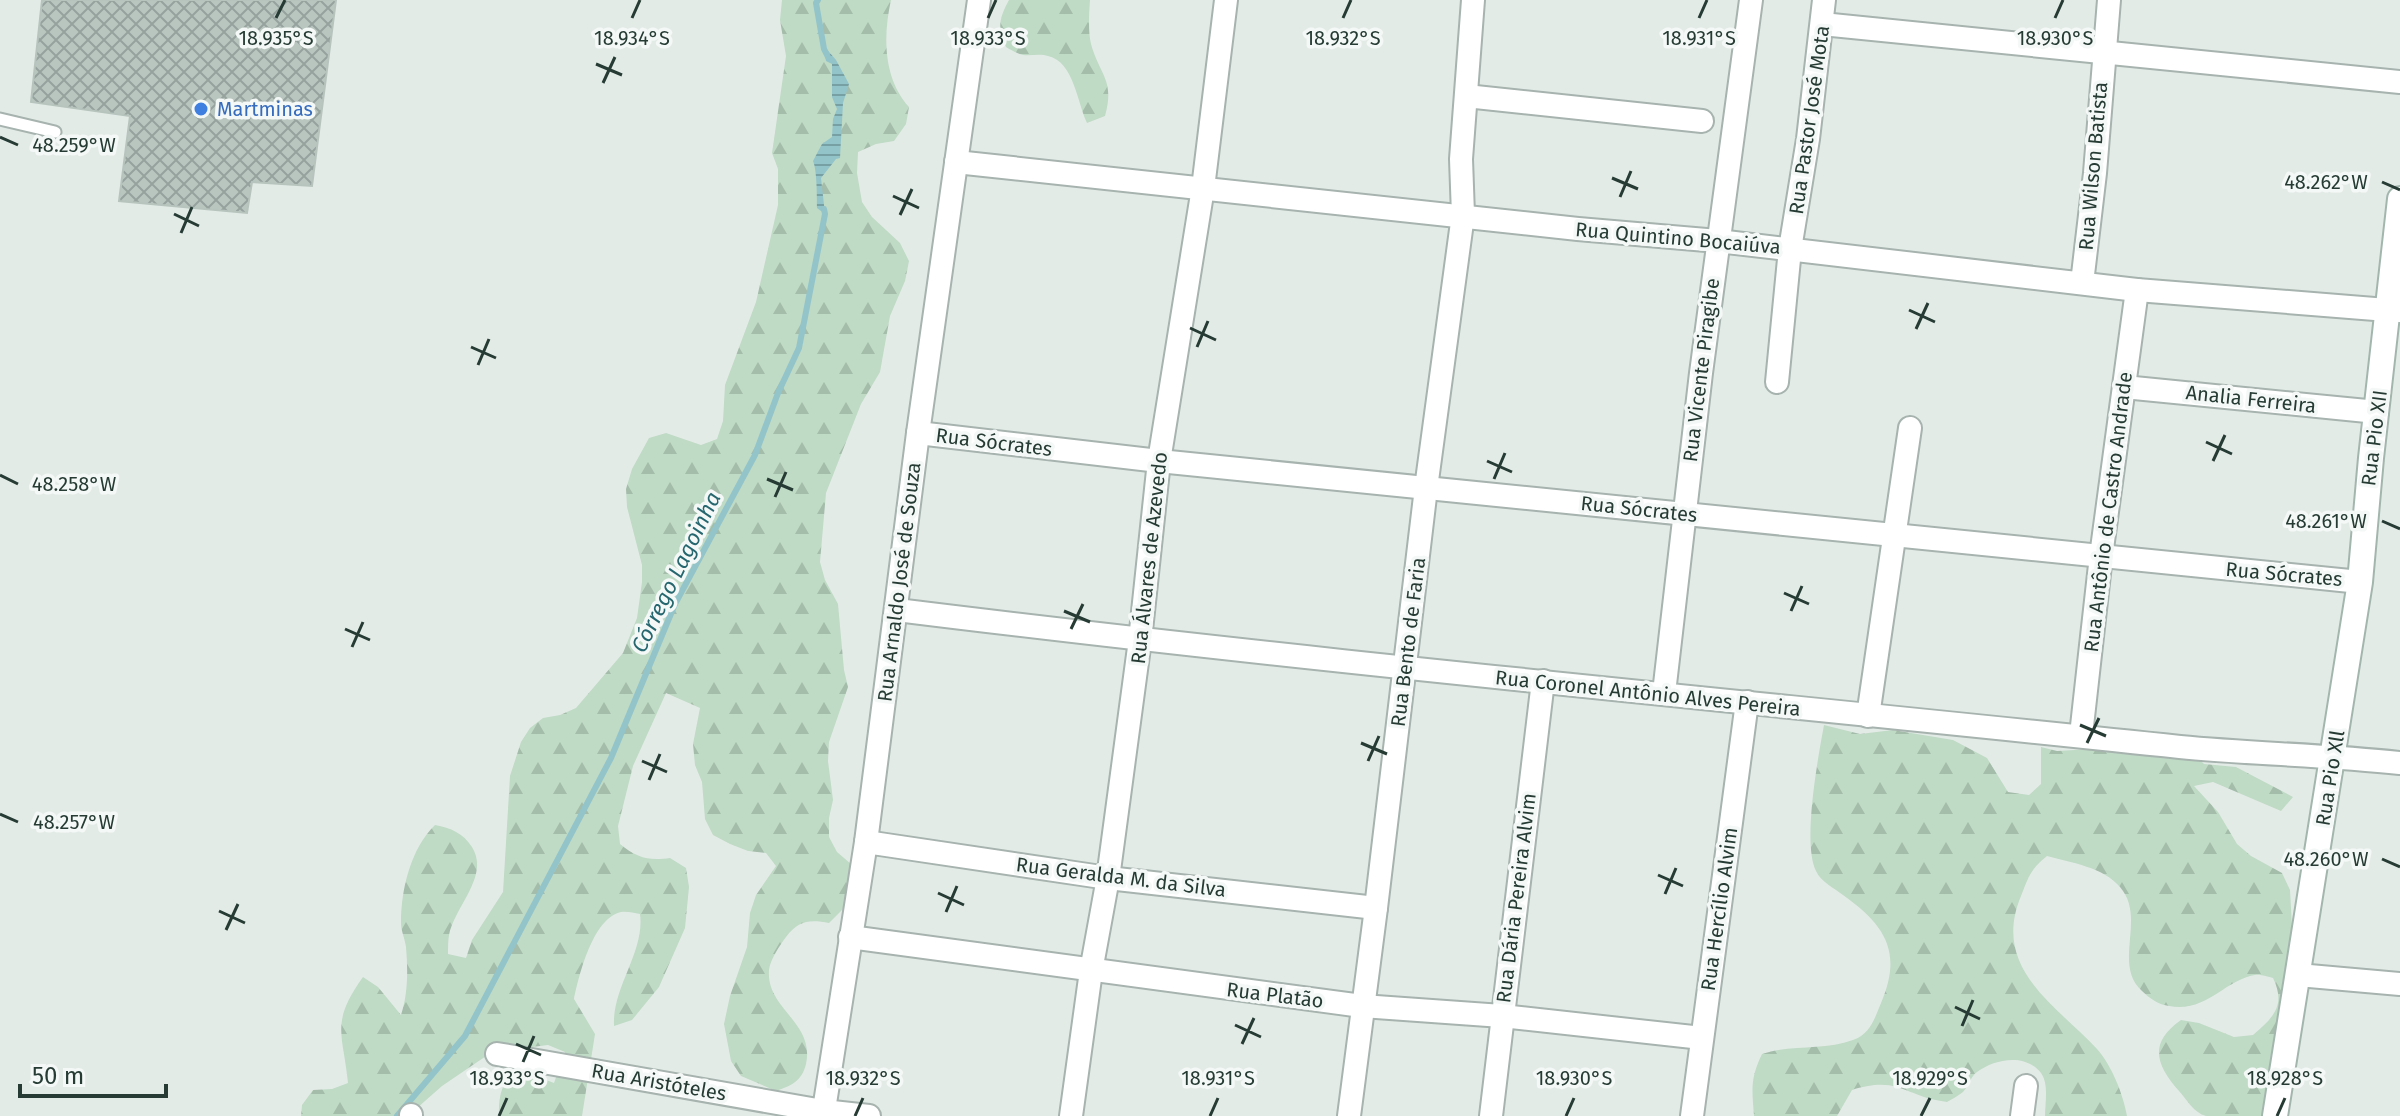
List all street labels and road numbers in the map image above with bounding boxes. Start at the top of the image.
street label: Rua Pastor José Mota [1784,24,1834,216]
street label: Rua Wilson Batista [2074,81,2112,251]
street label: Rua Quintino Bocaiúva [1574,217,1782,259]
street label: Rua Vicente Piragibe [1678,277,1724,463]
street label: Rua Antônio de Castro Andrade [2079,370,2137,654]
street label: Analia Ferreira [2185,380,2317,418]
street label: Rua Pio XII [2356,389,2392,487]
street label: Rua Sócrates [934,423,1054,461]
street label: Rua Álvares de Azevedo [1126,451,1172,665]
street label: Rua Arnaldo José de Souza [872,461,926,703]
street label: Rua Sócrates [1580,491,1698,527]
street label: Rua Bento de Faria [1386,556,1430,728]
street label: Rua Sócrates [2225,557,2343,591]
street label: Rua Coronel Antônio Alves Pereira [1494,665,1802,721]
street label: Rua Pio Xll [2311,728,2349,828]
street label: Rua Dária Pereira Alvim [1491,792,1541,1004]
street label: Rua Hercílio Alvim [1696,826,1742,992]
street label: Rua Geralda M. da Silva [1015,852,1227,902]
street label: Rua Platão [1225,977,1325,1013]
street label: Rua Aristóteles [590,1058,728,1106]

